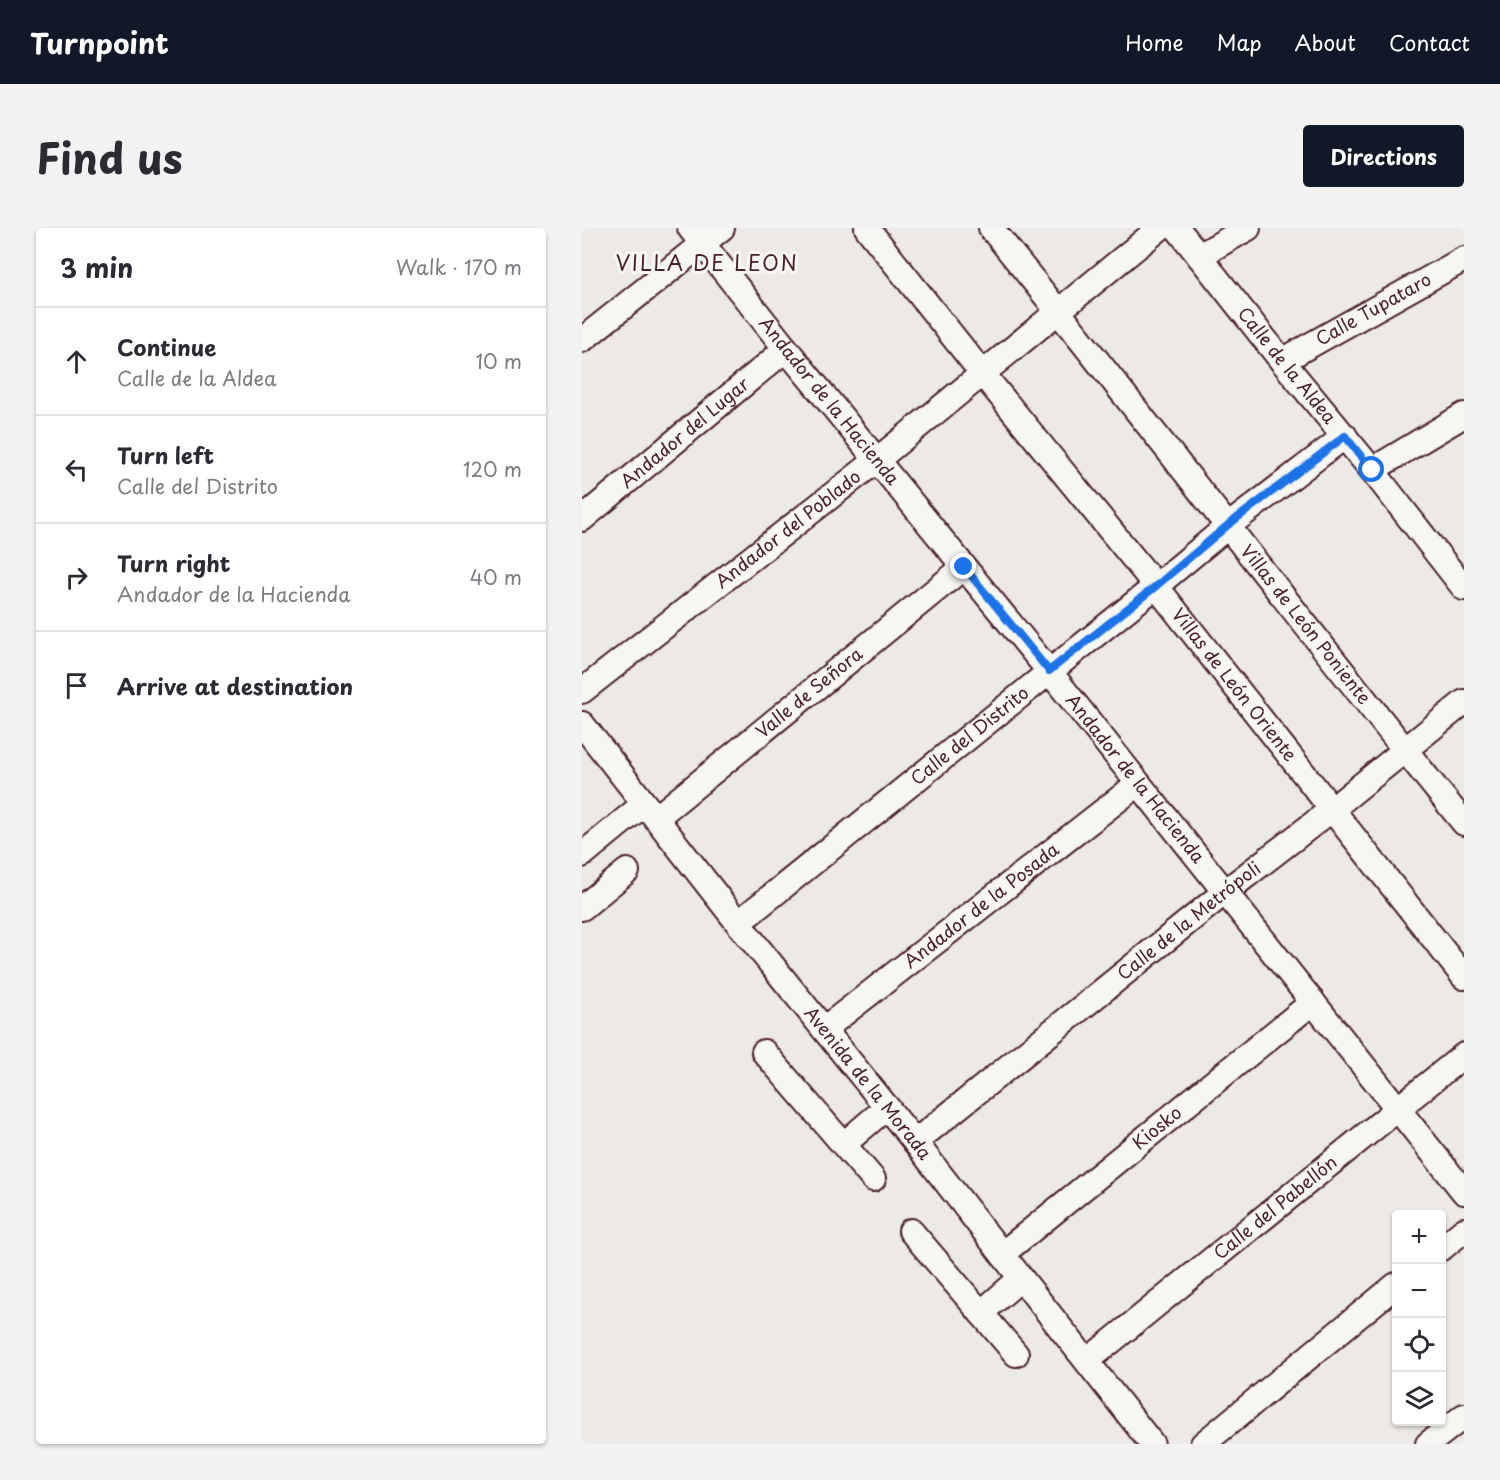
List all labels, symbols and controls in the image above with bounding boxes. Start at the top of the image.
text: Turnpoint [30,21,169,64]
text: Home [1125,26,1184,58]
text: Map [1217,26,1262,58]
text: About [1295,26,1356,58]
text: Contact [1389,26,1470,58]
text: Find us [36,125,183,188]
button: Directions [1303,125,1464,187]
district label: VILLA DE LEON [616,246,798,278]
text: 3 min [60,248,133,287]
text: Walk · 170 m [396,252,522,282]
street label: Calle Tupataro [1310,265,1436,352]
street label: Calle de la Aldea [1232,300,1344,430]
street label: Andador de la Hacienda [753,310,907,490]
text: Continue [117,330,216,363]
icon: ahead [60,345,93,378]
text: 10 m [475,346,522,376]
text: Calle de la Aldea [117,363,276,393]
street label: Andador del Lugar [614,370,755,494]
text: Turn left [117,438,214,471]
icon: left [60,453,93,486]
text: 120 m [463,454,522,484]
route start [1358,456,1384,482]
street label: Andador del Poblado [709,463,866,594]
text: Calle del Distrito [117,471,278,501]
street label: Villas de León Poniente [1235,538,1378,710]
text: Turn right [117,546,230,579]
route end [950,553,976,579]
icon: right [60,561,93,594]
text: 40 m [470,562,522,592]
text: Andador de la Hacienda [117,579,350,609]
street label: Villas de León Oriente [1166,602,1304,767]
street label: Valle de Señora [749,640,868,744]
icon: arrive [60,669,93,702]
text: Arrive at destination [117,669,353,702]
street label: Calle del Distrito [904,679,1034,791]
street label: Andador de la Hacienda [1060,687,1212,868]
street label: Andador de la Posada [897,835,1065,974]
street label: Calle de la Metrópoli [1111,854,1266,986]
street label: Avenida de la Morada [799,1000,939,1165]
street label: Kiosko [1126,1099,1187,1155]
street label: Calle del Pabellón [1207,1148,1342,1265]
map controls [1392,1210,1446,1426]
button: + [1392,1210,1446,1264]
button: − [1392,1264,1446,1318]
button: locate [1392,1318,1446,1372]
button: layers [1392,1372,1446,1426]

